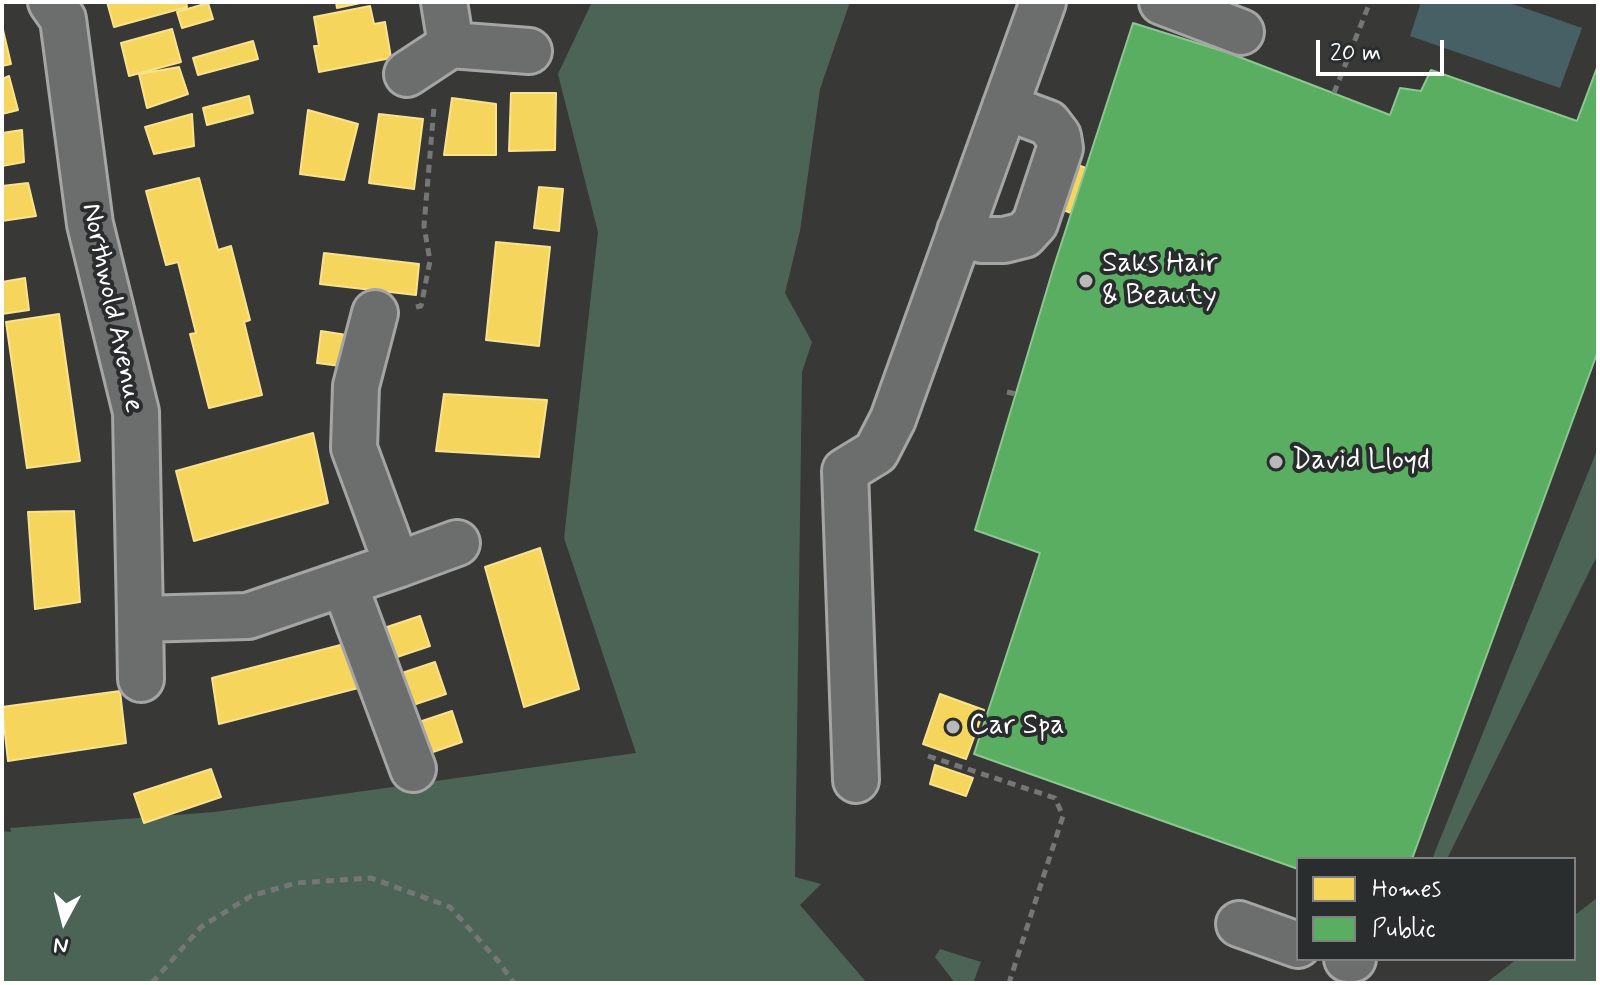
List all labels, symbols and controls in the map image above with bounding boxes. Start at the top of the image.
scale bar [1320,24,1448,74]
text: 20 m [1330,38,1381,69]
street label: Northwold Avenue [72,200,150,416]
place label: Saks Hair & Beauty [1102,248,1218,314]
marker: Saks Hair & Beauty [1077,272,1095,290]
place label: David Lloyd [1292,445,1430,479]
marker: David Lloyd [1267,453,1285,471]
place label: Car Spa [969,710,1065,744]
marker: Car Spa [944,718,962,736]
legend [1296,857,1576,961]
text: Homes [1372,874,1441,905]
north arrow [24,881,104,961]
text: Public [1372,914,1436,945]
text: N [52,930,70,960]

